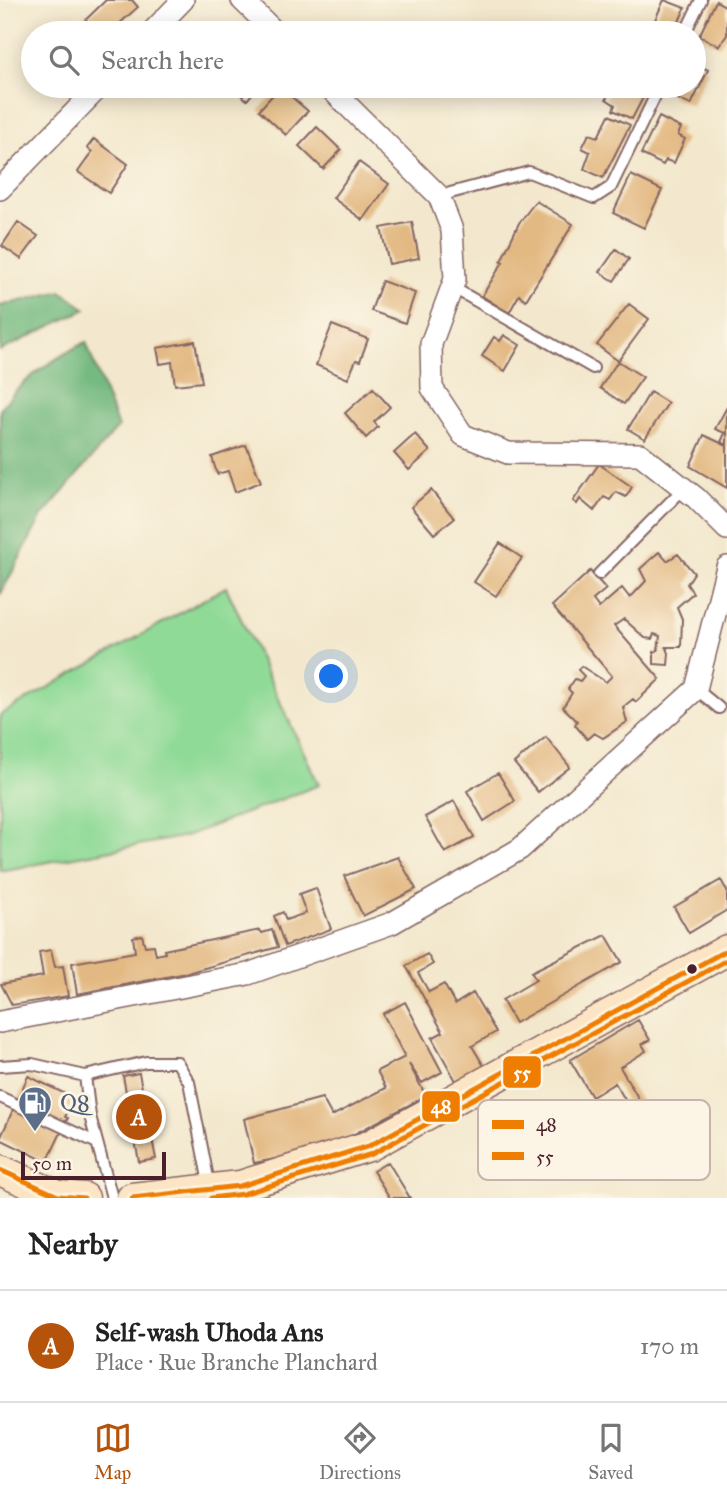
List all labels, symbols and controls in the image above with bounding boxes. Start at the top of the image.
search box [21,21,706,98]
icon: search [45,41,83,79]
text: Search here [101,44,224,76]
your location [314,659,348,693]
unlabelled marker [685,962,699,976]
line badge: 55 [502,1055,542,1089]
text: 55 [513,1061,531,1084]
fuel station icon: Q8 [16,1084,54,1133]
place label: Q8 [60,1088,94,1118]
line badge: 48 [421,1090,461,1123]
pin: A [116,1091,162,1143]
text: 48 [431,1095,451,1119]
legend [478,1100,710,1180]
text: 48 [536,1113,557,1136]
text: 55 [536,1145,554,1168]
scale bar [21,1149,166,1181]
text: 50 m [32,1152,72,1175]
text: Nearby [28,1226,118,1262]
text: Self-wash Uhoda Ans [95,1316,324,1348]
text: A [43,1332,59,1360]
text: 170 m [640,1332,699,1360]
text: Place · Rue Branche Planchard [95,1348,378,1376]
tab: Map [94,1419,132,1484]
tab: Directions [319,1419,401,1484]
tab: Saved [588,1419,633,1484]

